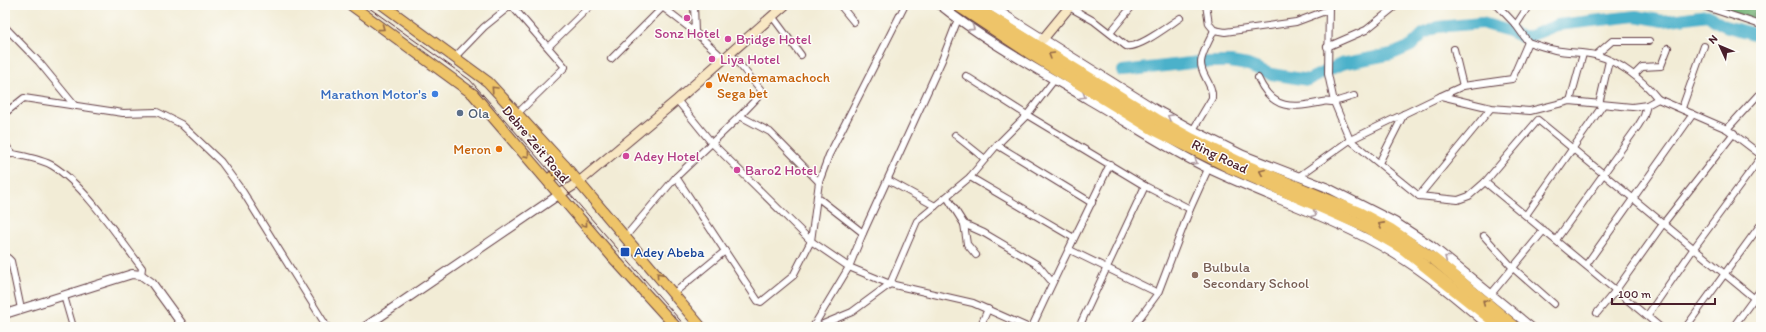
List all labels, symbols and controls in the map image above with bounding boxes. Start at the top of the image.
marker: Sonz Hotel [682,13,692,23]
one-way arrow [378,23,385,30]
one-way arrow [968,23,975,31]
place label: Sonz Hotel [654,25,720,42]
north arrow [1700,26,1740,66]
place label: Bridge Hotel [736,31,811,48]
text: N [1706,32,1720,47]
marker: Bridge Hotel [723,34,733,44]
place label: Liya Hotel [720,51,780,68]
one-way arrow [1048,53,1055,60]
marker: Liya Hotel [707,54,717,64]
place label: Wendemamachoch Sega bet [717,69,830,102]
marker: Wendemamachoch Sega bet [704,80,714,90]
place label: Marathon Motor's [320,86,427,103]
one-way arrow [491,86,498,93]
marker: Marathon Motor's [430,89,440,99]
one-way arrow [1079,91,1086,98]
street label: Debre Zeit Road [498,102,573,187]
place label: Ola [468,105,490,122]
marker: Ola [455,108,465,118]
one-way arrow [1167,114,1174,122]
street label: Ring Road [1189,135,1251,178]
place label: Meron [453,141,492,158]
marker: Meron [494,144,504,154]
place label: Adey Hotel [634,148,700,165]
one-way arrow [522,150,530,158]
marker: Adey Hotel [621,151,631,161]
one-way arrow [1191,157,1198,164]
place label: Baro2 Hotel [745,162,817,179]
marker: Baro2 Hotel [732,165,742,175]
one-way arrow [1259,169,1267,177]
one-way arrow [1309,209,1317,217]
one-way arrow [581,220,588,227]
one-way arrow [1378,222,1385,229]
place label: Adey Abeba [634,244,705,261]
marker: Adey Abeba [619,246,631,258]
one-way arrow [1444,255,1451,262]
place label: Bulbula Secondary School [1203,259,1309,292]
marker: Bulbula Secondary School [1190,270,1200,280]
one-way arrow [656,273,663,280]
scale bar [1612,280,1715,306]
text: 100 m [1618,287,1651,301]
one-way arrow [1483,300,1490,307]

